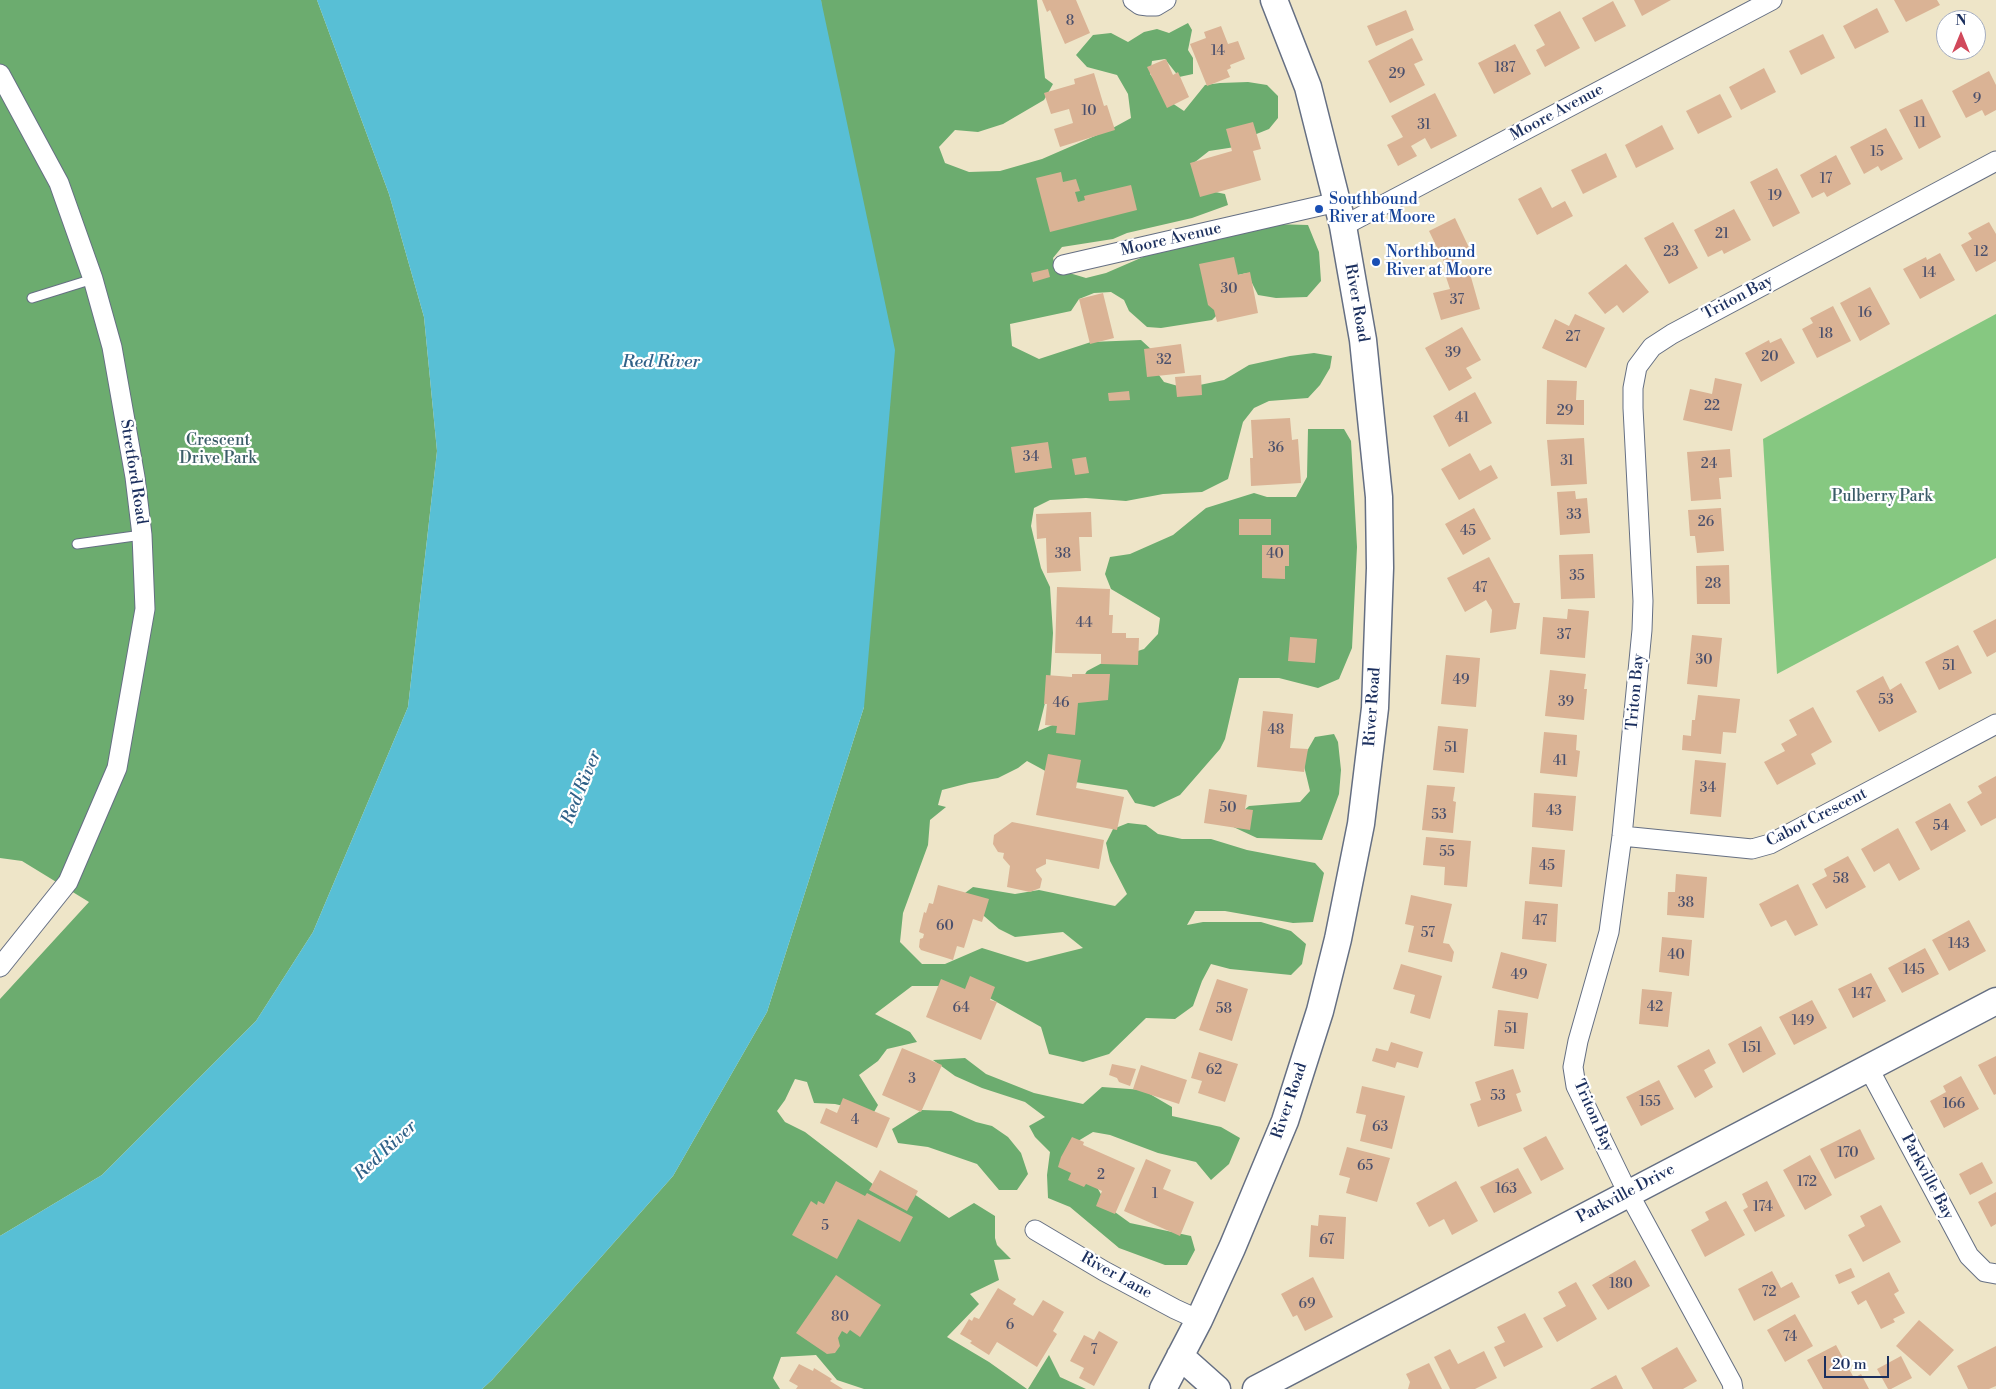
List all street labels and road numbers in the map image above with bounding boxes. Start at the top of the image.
street label: Moore Avenue [1507,80,1607,146]
street label: Moore Avenue [1119,219,1223,261]
street label: River Road [1340,262,1372,344]
street label: Triton Bay [1699,271,1777,325]
street label: Stretford Road [115,418,151,526]
street label: Triton Bay [1623,653,1649,731]
street label: River Road [1361,667,1385,747]
street label: Cabot Crescent [1764,784,1870,852]
street label: River Road [1268,1060,1312,1142]
street label: Triton Bay [1569,1077,1617,1155]
street label: Parkville Bay [1896,1131,1958,1223]
street label: Parkville Drive [1574,1160,1678,1228]
street label: River Lane [1077,1249,1155,1303]

